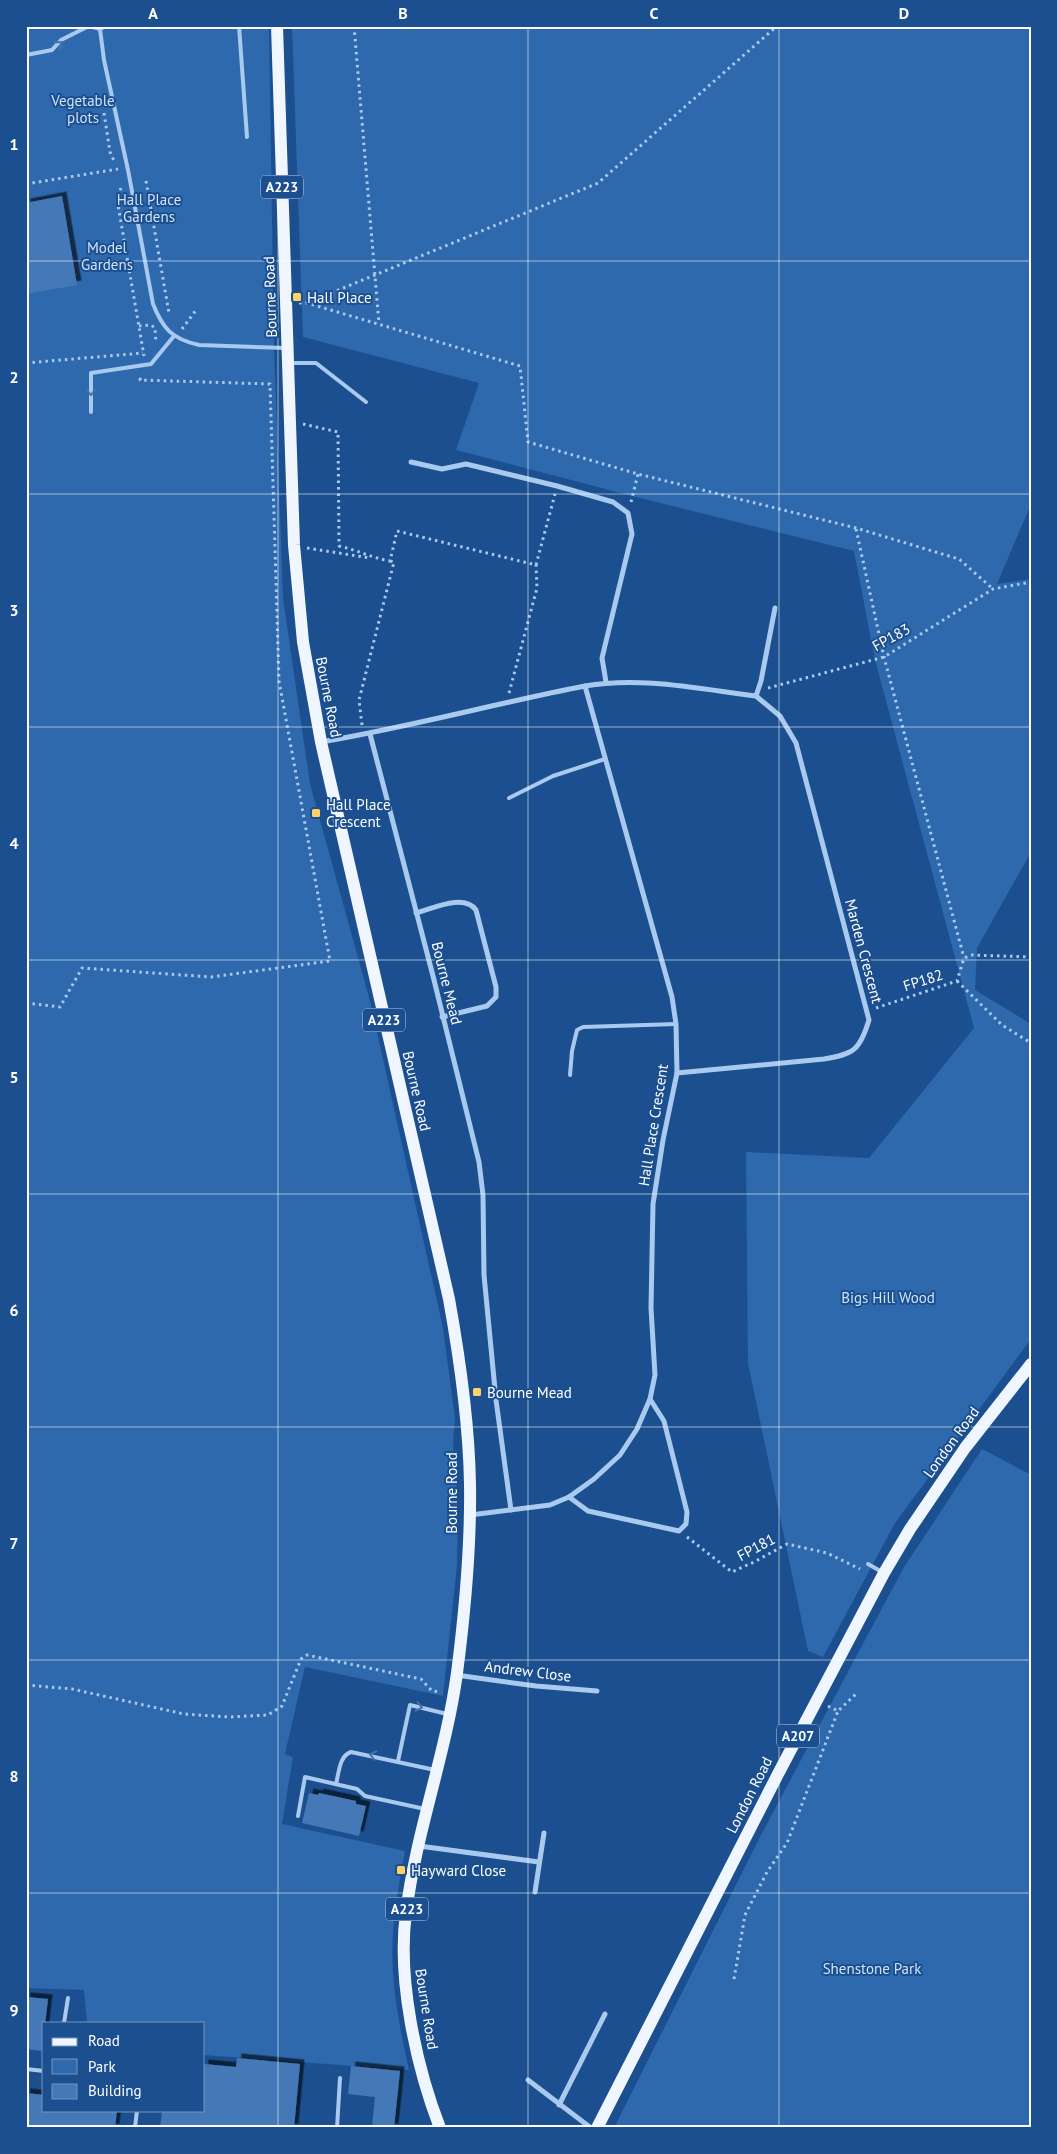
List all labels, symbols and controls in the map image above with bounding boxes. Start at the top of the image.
text: A [148,3,158,23]
text: B [398,3,408,23]
text: C [650,3,659,23]
text: D [899,3,909,23]
one-way arrow [53,40,62,49]
park label: Vegetable plots [50,91,115,127]
text: 1 [9,134,19,154]
road number: A223 [261,176,303,198]
park label: Hall Place Gardens [117,190,181,226]
park label: Model Gardens [81,238,133,274]
street label: Bourne Road [259,256,281,338]
place label: Hall Place [307,288,372,307]
marker: Hall Place [291,291,303,303]
text: 2 [9,367,19,387]
one-way arrow [86,389,96,397]
text: 3 [9,600,19,620]
street label: FP183 [869,619,913,655]
street label: Bourne Road [312,655,346,739]
place label: Hall Place Crescent [326,795,391,831]
marker: Hall Place Crescent [310,807,322,819]
text: 4 [9,833,19,853]
street label: Marden Crescent [841,897,887,1005]
street label: Bourne Mead [428,940,466,1026]
street label: FP182 [901,965,945,995]
road number: A223 [363,1008,405,1032]
street label: Bourne Road [399,1049,435,1133]
street label: Hall Place Crescent [634,1063,672,1187]
text: 5 [9,1067,19,1087]
park label: Bigs Hill Wood [841,1288,935,1307]
text: 6 [9,1300,19,1320]
place label: Bourne Mead [487,1383,572,1402]
marker: Bourne Mead [471,1386,483,1398]
street label: London Road [919,1403,983,1481]
street label: Bourne Road [442,1452,461,1534]
street label: FP181 [734,1529,778,1565]
text: 7 [9,1533,19,1553]
street label: Andrew Close [484,1656,572,1686]
one-way arrow [415,1701,423,1712]
road number: A207 [777,1724,819,1748]
one-way arrow [368,1751,377,1761]
street label: London Road [722,1754,776,1836]
text: 8 [9,1766,19,1786]
place label: Hayward Close [411,1861,506,1880]
marker: Hayward Close [395,1864,407,1876]
road number: A223 [386,1898,428,1920]
park label: Shenstone Park [823,1959,922,1978]
street label: Bourne Road [411,1967,443,2051]
text: 9 [9,2000,19,2020]
legend [42,2022,205,2112]
text: Road [88,2031,120,2050]
text: Park [88,2057,116,2076]
text: Building [88,2081,142,2100]

